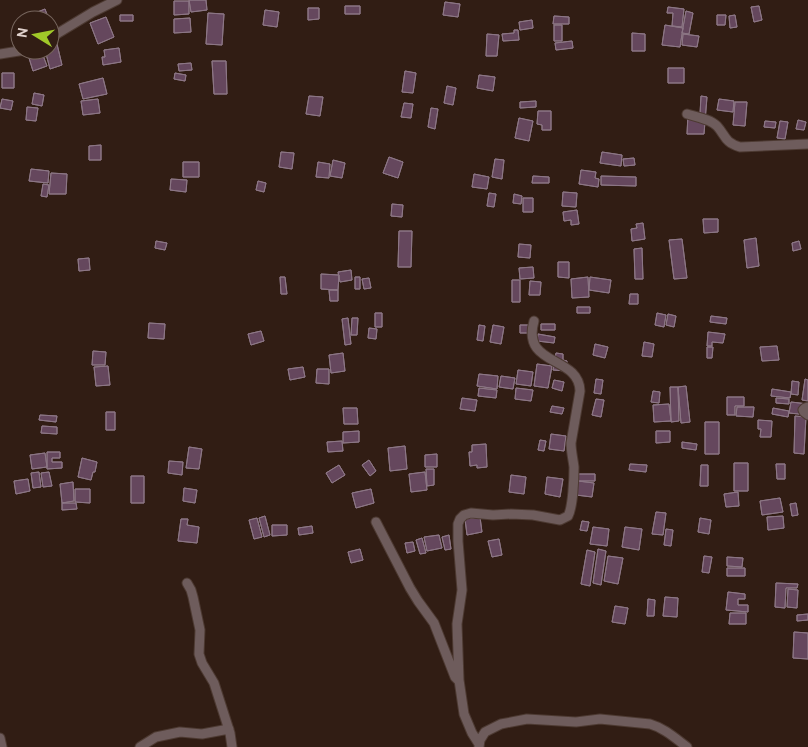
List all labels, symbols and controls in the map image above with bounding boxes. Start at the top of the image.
north arrow [10,10,60,60]
text: N [14,27,33,39]

